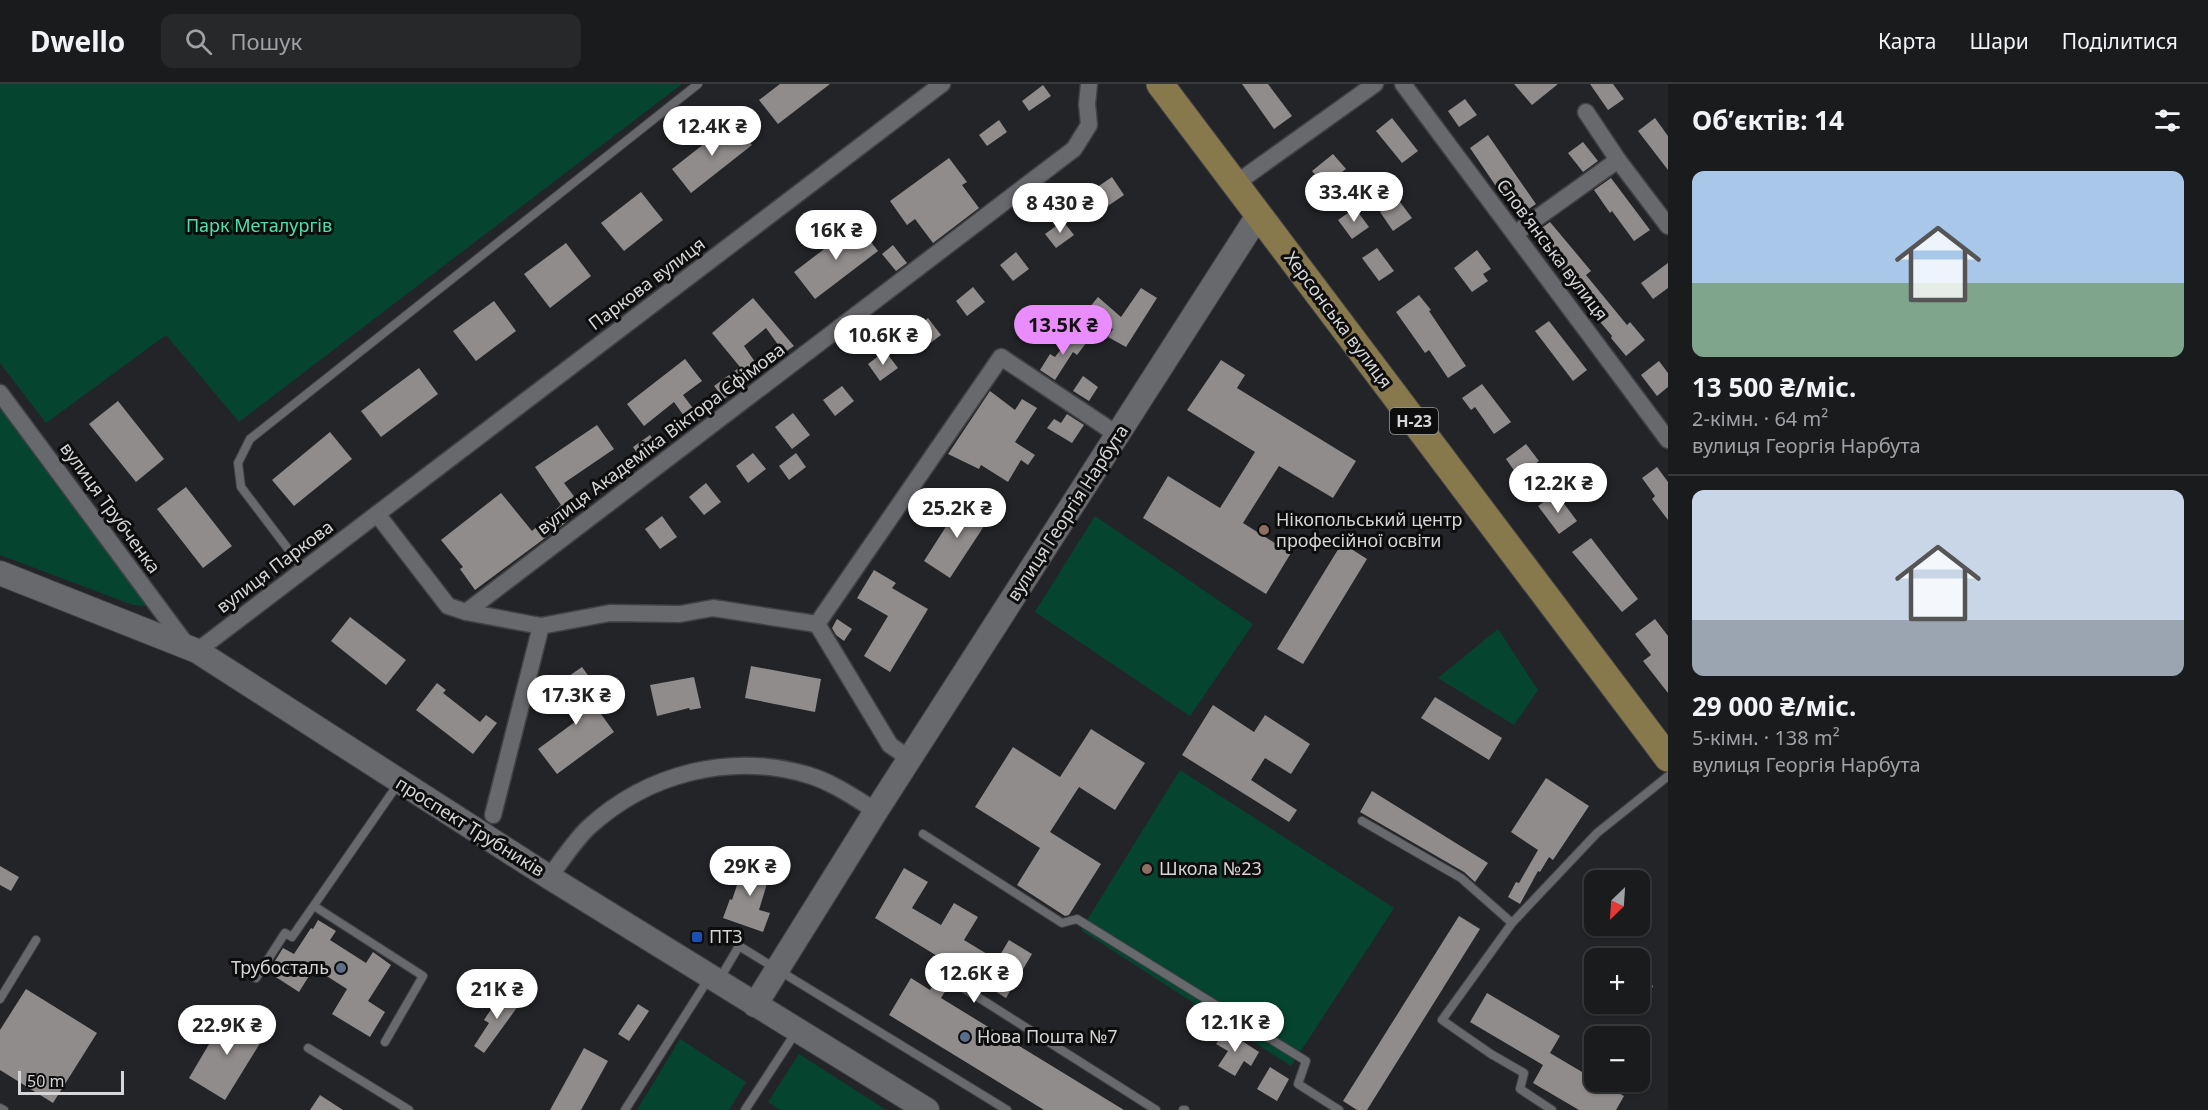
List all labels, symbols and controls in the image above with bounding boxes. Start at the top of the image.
search box [161,14,581,68]
text: Dwello [30,22,125,60]
icon: search [182,25,215,58]
text: Пошук [230,26,302,56]
text: Карта [1878,27,1937,55]
text: Шари [1970,27,2029,55]
text: Поділитися [2062,27,2178,55]
text: Об’єктів: 14 [1692,102,1844,138]
icon: filters [2151,104,2184,137]
pin: 12.4K ₴ [657,106,767,157]
text: 12.4K ₴ [677,112,747,139]
pin: 33.4K ₴ [1299,172,1409,223]
street label: Словʼянська вулиця [1492,174,1614,325]
text: 33.4K ₴ [1319,178,1389,205]
pin: 8 430 ₴ [1005,183,1115,234]
text: 8 430 ₴ [1026,189,1094,216]
pin: 16K ₴ [794,210,878,261]
icon: home [1884,210,1992,318]
park label: Парк Металургів [186,213,332,237]
text: 16K ₴ [810,216,862,243]
street label: Паркова вулиця [583,231,710,335]
street label: Херсонська вулиця [1279,246,1398,393]
pin: 13.5K ₴ [1008,305,1118,356]
text: 13.5K ₴ [1028,311,1098,338]
pin: 10.6K ₴ [828,315,938,366]
text: 10.6K ₴ [848,321,918,348]
street label: вулиця Академіка Віктора Єфімова [532,337,789,539]
text: 13 500 ₴/міс. [1692,369,1856,405]
text: 2-кімн. · 64 m² [1692,405,1828,432]
road number: Н-23 [1390,408,1438,434]
street label: вулиця Георгія Нарбута [1001,420,1133,605]
text: вулиця Георгія Нарбута [1692,432,1921,459]
street label: вулиця Трубченка [55,437,166,578]
pin: 12.2K ₴ [1503,463,1613,514]
text: 12.2K ₴ [1523,469,1593,496]
pin: 25.2K ₴ [902,488,1012,539]
text: 25.2K ₴ [922,494,992,521]
place label: Нікопольський центр професійної освіти [1276,507,1463,552]
street label: вулиця Паркова [211,514,338,618]
marker: Нікопольський центр професійної освіти [1257,523,1271,537]
icon: home [1884,529,1992,637]
pin: 17.3K ₴ [521,675,631,726]
text: 17.3K ₴ [541,681,611,708]
text: 29 000 ₴/міс. [1692,688,1856,724]
text: 5-кімн. · 138 m² [1692,724,1840,751]
text: вулиця Георгія Нарбута [1692,751,1921,778]
street label: проспект Трубників [392,771,549,882]
pin: 29K ₴ [708,846,792,897]
text: 29K ₴ [724,852,776,879]
place label: Школа №23 [1159,856,1262,880]
marker: Школа №23 [1140,862,1154,876]
north arrow [1584,870,1650,936]
map controls [1584,870,1650,1092]
place label: ПТЗ [709,924,743,948]
marker: ПТЗ [690,930,704,944]
button: + [1584,948,1650,1014]
pin: 12.6K ₴ [919,953,1029,1004]
place label: Трубосталь [231,955,329,979]
text: 12.6K ₴ [939,959,1009,986]
marker: Трубосталь [334,961,348,975]
pin: 21K ₴ [455,969,539,1020]
text: 21K ₴ [471,975,523,1002]
pin: 12.1K ₴ [1180,1002,1290,1053]
pin: 22.9K ₴ [172,1005,282,1056]
text: 12.1K ₴ [1200,1008,1270,1035]
text: 22.9K ₴ [192,1011,262,1038]
place label: Нова Пошта №7 [977,1024,1118,1048]
button: − [1584,1026,1650,1092]
marker: Нова Пошта №7 [958,1030,972,1044]
scale bar [18,1068,124,1096]
text: 50 m [27,1070,64,1092]

